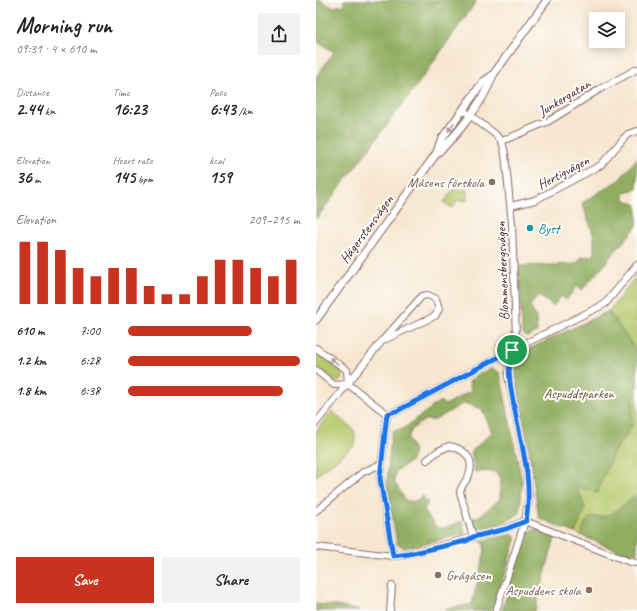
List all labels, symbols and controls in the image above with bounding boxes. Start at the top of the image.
text: Morning run [16,12,112,40]
map controls [589,12,625,48]
button: layers [589,12,625,48]
button: share [258,13,300,55]
text: 09:31 · 4 × 610 m [16,41,97,57]
street label: Junkergatan [534,75,594,120]
text: Distance [16,85,49,99]
text: Time [113,85,130,99]
text: Pace [209,85,226,99]
text: 2.44 [16,99,42,120]
text: 16:23 [113,99,147,120]
text: 6:43 [209,99,236,120]
text: km [42,104,56,118]
text: /km [236,104,253,118]
one-way arrow [447,122,455,132]
street label: Hertigvägen [534,151,593,193]
text: Elevation [16,153,50,167]
text: Heart rate [113,153,153,167]
text: kcal [209,153,224,167]
text: 36 [16,167,32,188]
text: 145 [113,167,135,188]
text: 159 [209,167,232,188]
text: m [32,172,41,186]
text: bpm [135,172,153,186]
place label: Måsens förskola [407,174,485,191]
marker: Måsens förskola [487,177,497,187]
street label: Hägerstensvägen [336,191,397,267]
text: Elevation [16,212,56,228]
text: 209–215 m [249,212,300,228]
place label: Byst [538,220,562,237]
street label: Blommensbergsvägen [492,221,513,321]
marker: Byst [525,223,535,233]
text: 610 m [16,323,44,339]
text: 7:00 [80,323,100,339]
pin [495,333,529,367]
icon: arrive [501,339,523,361]
text: 1.2 km [16,353,46,369]
text: 6:28 [80,353,100,369]
one-way arrow [328,357,339,365]
text: 1.8 km [16,383,46,399]
text: 6:38 [80,383,100,399]
park label: Aspuddsparken [544,385,615,402]
button: Save [16,557,154,603]
button: Share [162,557,300,603]
place label: Grågåsen [446,567,491,584]
marker: Grågåsen [433,570,443,580]
place label: Aspuddens skola [506,582,582,599]
marker: Aspuddens skola [584,585,594,595]

